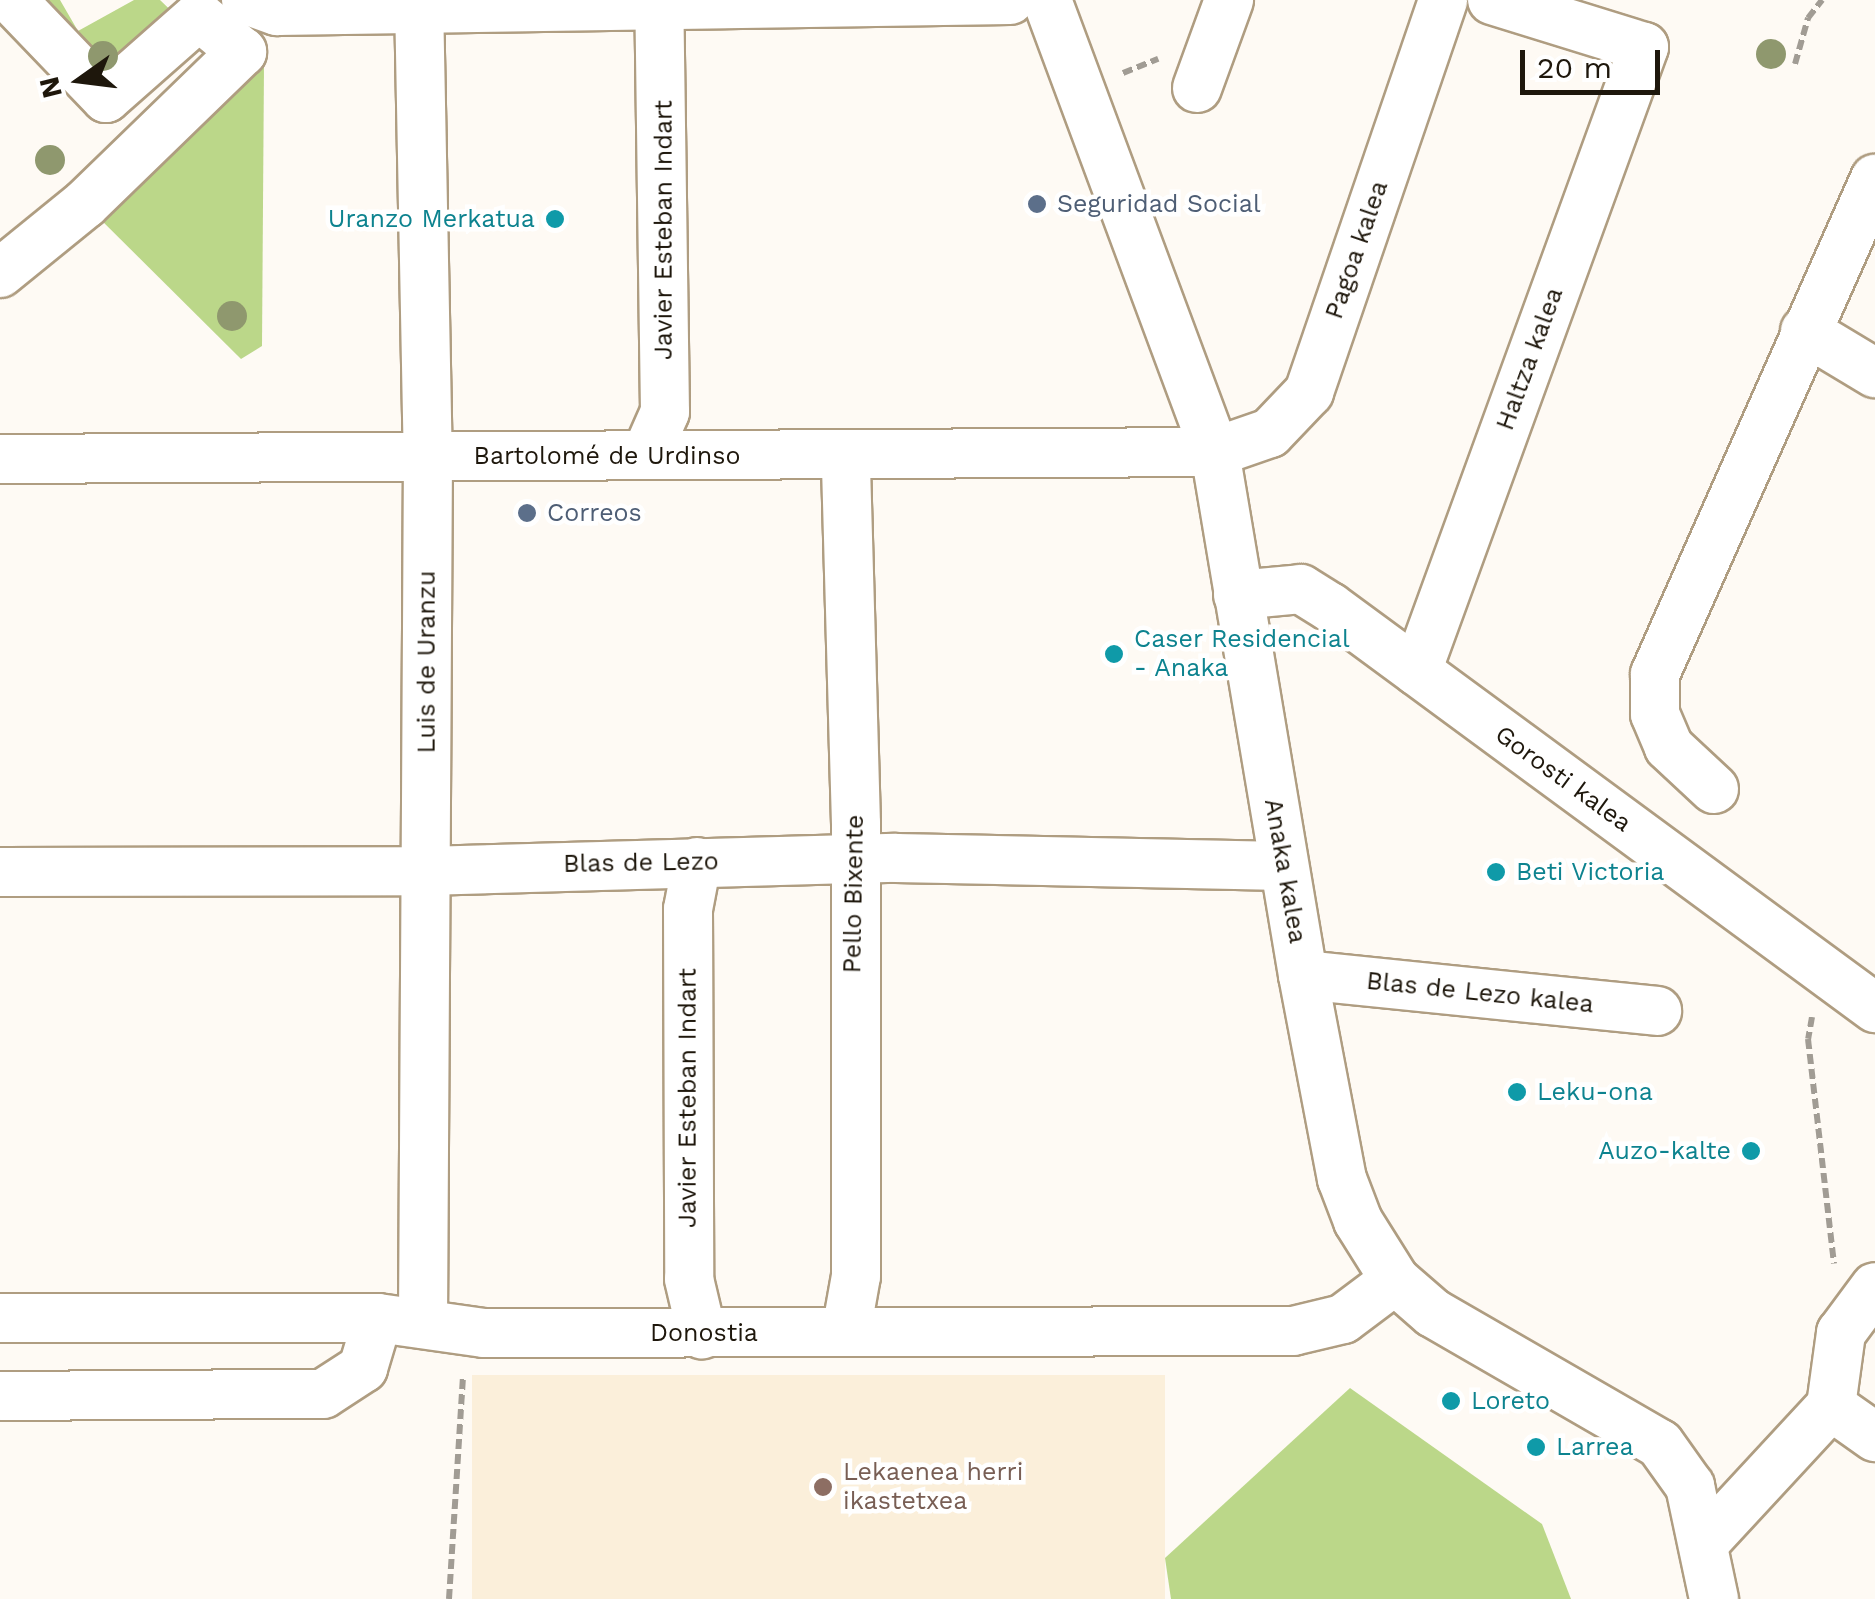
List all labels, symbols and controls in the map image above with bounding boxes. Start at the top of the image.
north arrow [30,30,130,130]
scale bar [1525,30,1665,92]
text: 20 m [1537,50,1612,85]
text: N [32,73,69,101]
street label: Javier Esteban Indart [649,100,679,360]
street label: Pagoa kalea [1319,177,1395,323]
place label: Seguridad Social [1057,189,1261,219]
marker: Seguridad Social [1026,193,1048,215]
place label: Uranzo Merkatua [328,204,535,234]
marker: Uranzo Merkatua [544,208,566,230]
street label: Haltza kalea [1490,283,1570,435]
street label: Bartolomé de Urdinso [474,441,740,471]
place label: Correos [547,498,642,528]
marker: Correos [516,502,538,524]
street label: Luis de Uranzu [412,571,442,753]
place label: Caser Residencial - Anaka [1134,625,1350,684]
marker: Caser Residencial - Anaka [1103,643,1125,665]
street label: Gorosti kalea [1489,720,1637,838]
street label: Anaka kalea [1257,796,1313,946]
street label: Pello Bixente [838,814,870,974]
street label: Blas de Lezo [563,847,719,879]
place label: Beti Victoria [1516,857,1665,887]
marker: Beti Victoria [1485,861,1507,883]
street label: Blas de Lezo kalea [1365,966,1595,1020]
street label: Javier Esteban Indart [673,968,703,1228]
place label: Leku-ona [1537,1077,1653,1107]
marker: Leku-ona [1506,1081,1528,1103]
place label: Auzo-kalte [1598,1136,1731,1166]
marker: Auzo-kalte [1740,1140,1762,1162]
street label: Donostia [650,1318,758,1348]
place label: Loreto [1471,1386,1550,1416]
marker: Loreto [1440,1390,1462,1412]
place label: Larrea [1556,1432,1634,1462]
marker: Larrea [1525,1436,1547,1458]
place label: Lekaenea herri ikastetxea [843,1458,1024,1517]
marker: Lekaenea herri ikastetxea [812,1476,834,1498]

